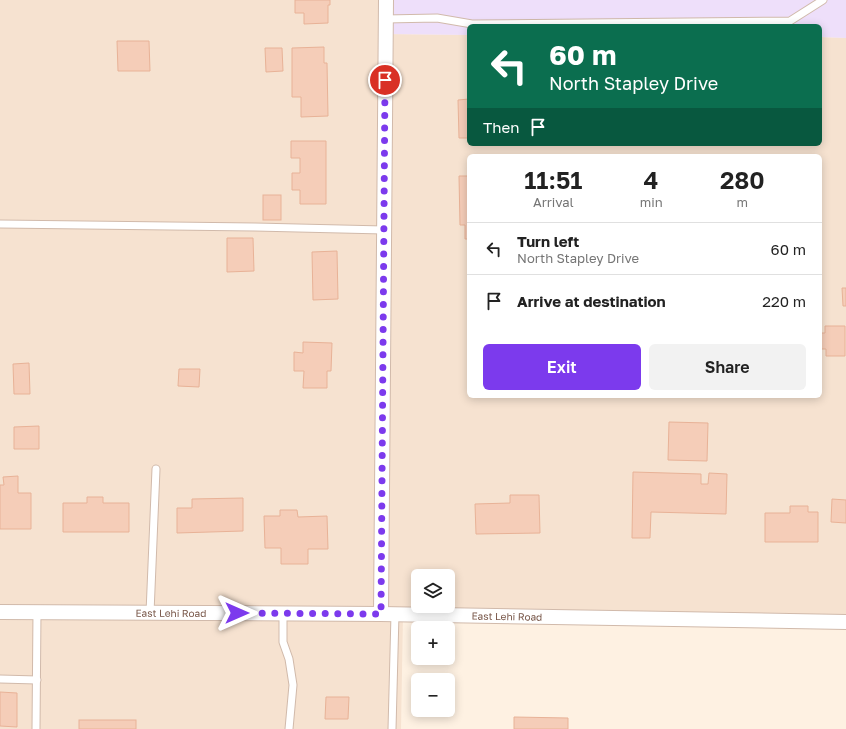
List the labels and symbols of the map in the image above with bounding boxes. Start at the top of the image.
pin [368,63,402,97]
position arrow [216,592,258,634]
street label: East Lehi Road [136,607,206,619]
street label: East Lehi Road [472,610,542,623]

